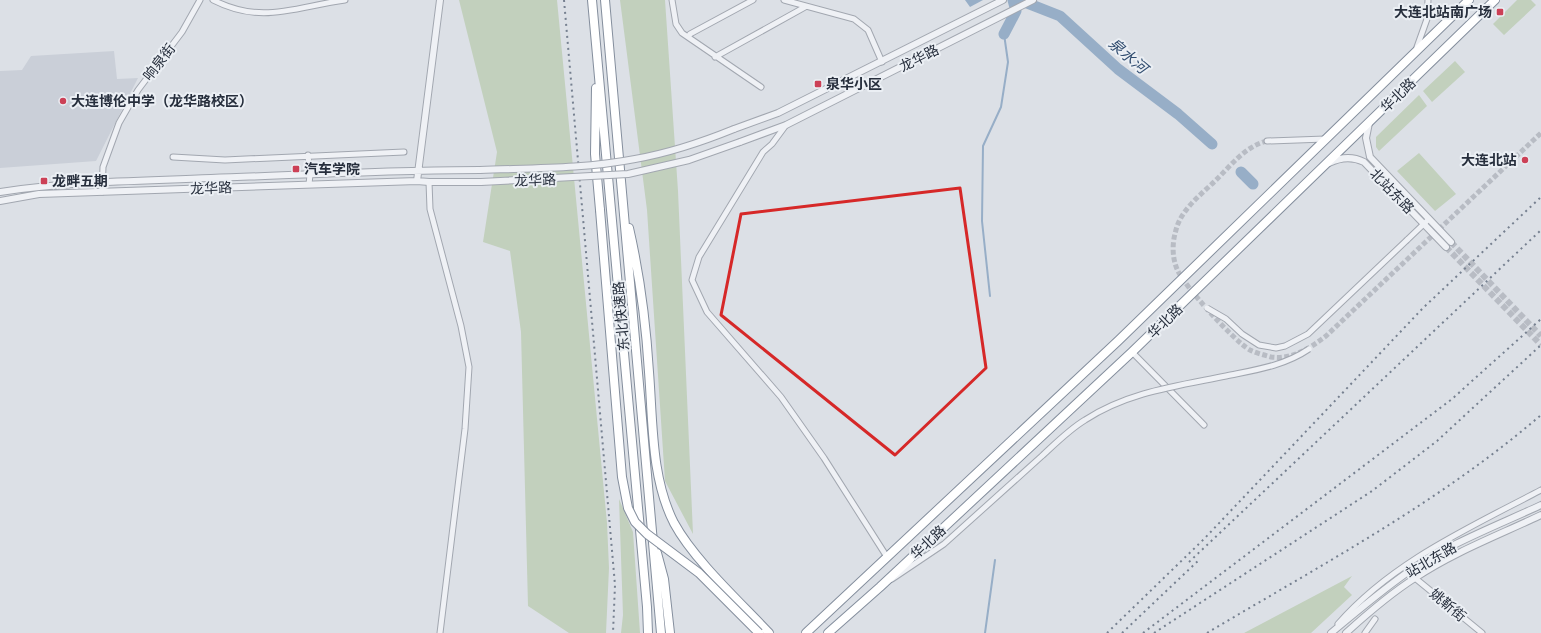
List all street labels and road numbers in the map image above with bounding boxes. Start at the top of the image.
street label: 响泉街 [139,40,179,84]
street label: 龙华路 [896,40,942,76]
street label: 华北路 [1377,74,1419,116]
street label: 北站东路 [1366,165,1418,217]
street label: 龙华路 [514,170,556,190]
street label: 龙华路 [190,178,232,198]
street label: 东北快速路 [609,280,633,352]
street label: 华北路 [1144,300,1186,342]
street label: 华北路 [907,521,949,563]
street label: 站北东路 [1402,538,1460,582]
street label: 姚靳街 [1426,585,1470,625]

